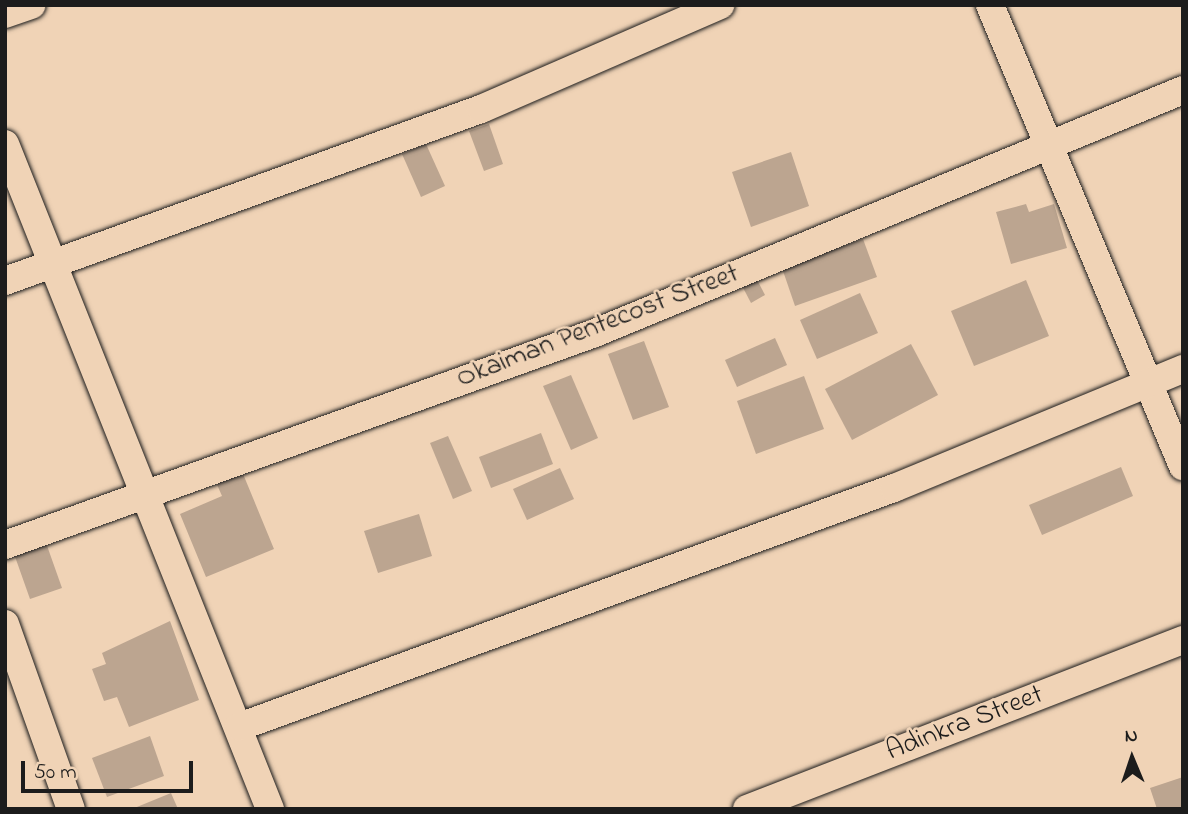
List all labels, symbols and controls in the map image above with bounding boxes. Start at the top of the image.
street label: Okaiman Pentecost Street [452,258,744,396]
street label: Adinkra Street [882,679,1048,769]
north arrow [1097,723,1167,793]
text: N [1124,723,1138,750]
scale bar [24,748,196,792]
text: 50 m [34,758,77,788]

